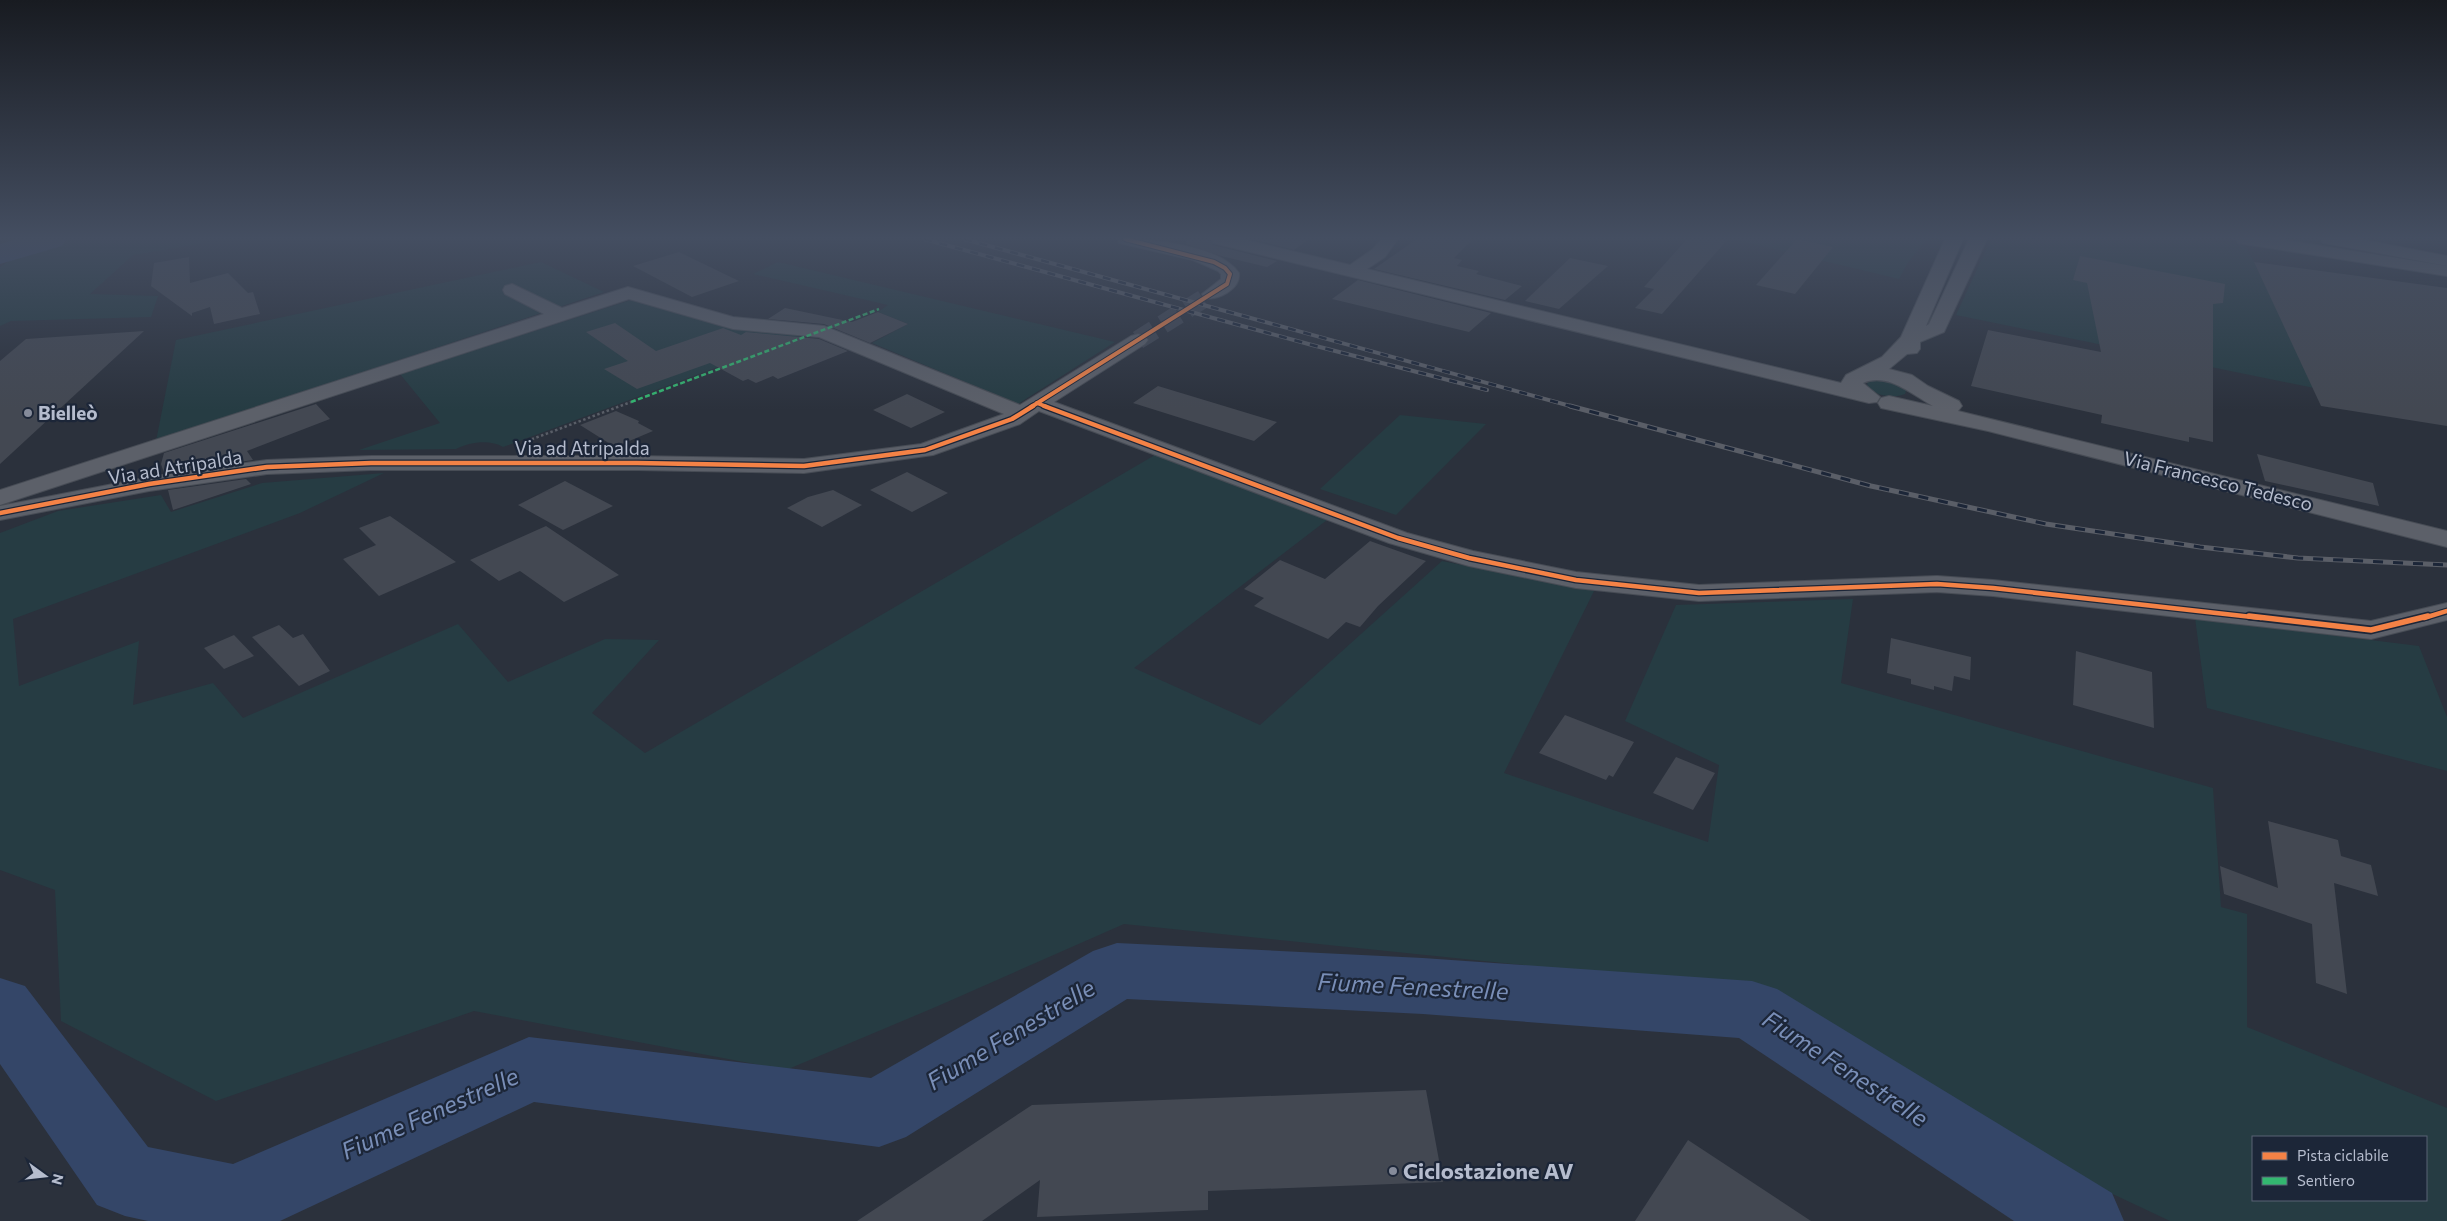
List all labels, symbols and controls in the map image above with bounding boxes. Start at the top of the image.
place label: Bielleò [38,401,98,424]
marker: Bielleò [22,407,34,419]
street label: Via ad Atripalda [514,436,650,459]
street label: Via ad Atripalda [106,445,244,488]
street label: Via Francesco Tedesco [2121,446,2315,515]
water label: Fiume Fenestrelle [1317,966,1510,1005]
water label: Fiume Fenestrelle [921,972,1100,1095]
water label: Fiume Fenestrelle [1758,1004,1934,1132]
water label: Fiume Fenestrelle [336,1060,523,1165]
legend [2252,1136,2427,1201]
text: Pista ciclabile [2297,1146,2389,1164]
north arrow [20,1151,70,1201]
place label: Ciclostazione AV [1403,1157,1574,1184]
marker: Ciclostazione AV [1387,1165,1399,1177]
text: Sentiero [2297,1171,2355,1189]
text: N [48,1172,68,1187]

